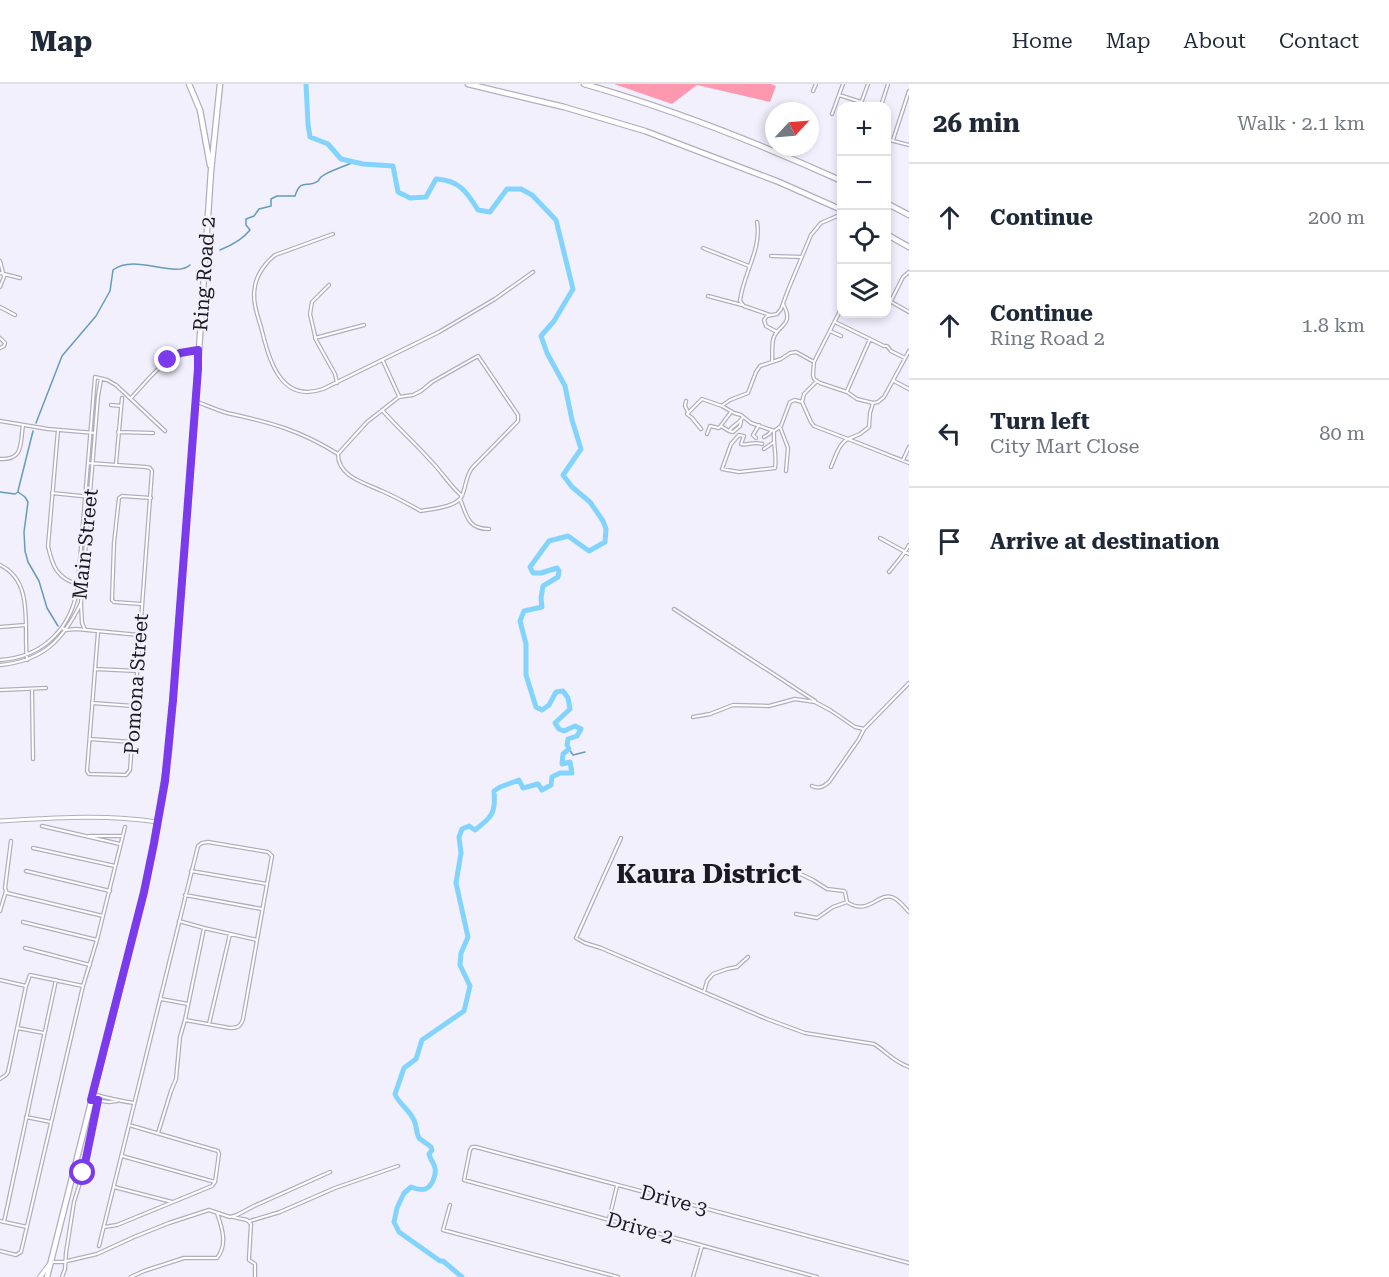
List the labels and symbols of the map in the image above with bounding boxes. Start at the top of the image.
north arrow [765,102,819,156]
street label: Ring Road 2 [188,216,220,332]
route end [154,346,180,372]
street label: Main Street [67,487,103,601]
street label: Pomona Street [119,612,153,755]
district label: Kaura District [616,859,802,889]
route start [69,1159,95,1185]
street label: Drive 3 [638,1180,710,1220]
street label: Drive 2 [604,1207,676,1249]

